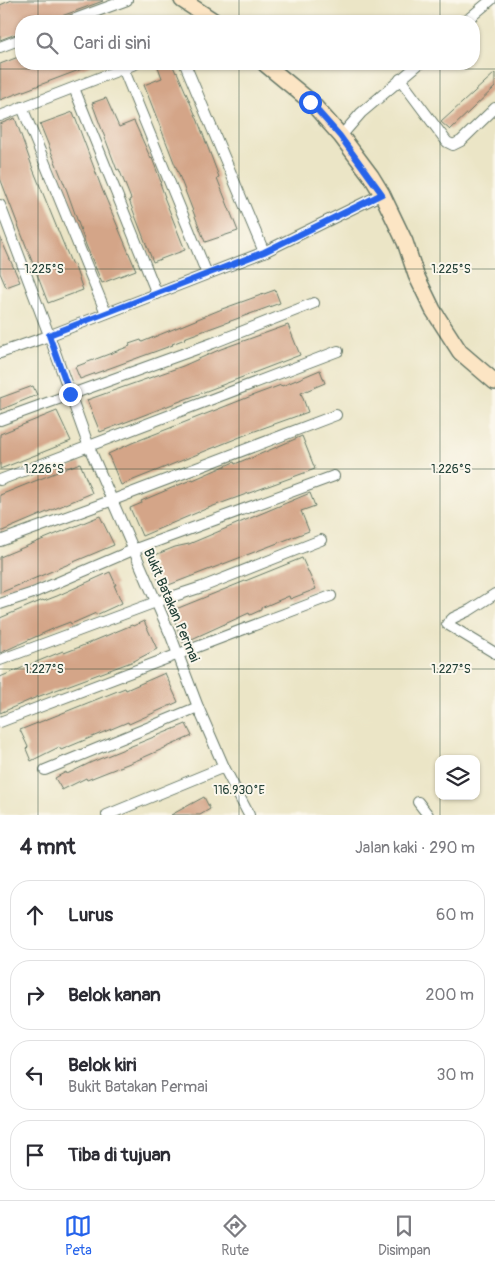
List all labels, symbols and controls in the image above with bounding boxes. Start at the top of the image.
search box [15,15,480,70]
icon: search [33,29,61,57]
text: Cari di sini [73,31,150,55]
route start [299,91,322,114]
text: 1.225°S [24,262,64,277]
text: 1.225°S [431,262,471,277]
route end [59,383,82,406]
text: 1.226°S [24,462,64,477]
text: 1.226°S [431,462,471,477]
street label: Bukit Batakan Permai [140,546,203,665]
text: 1.227°S [24,662,64,677]
text: 1.227°S [431,662,471,677]
map controls [435,755,480,800]
button: layers [435,755,480,800]
text: 116.930°E [213,783,265,798]
text: 4 mnt [20,834,76,861]
text: Jalan kaki · 290 m [355,838,475,858]
icon: ahead [21,901,49,929]
text: Lurus [68,903,113,927]
text: 60 m [436,905,474,925]
icon: right [21,981,49,1009]
text: Belok kanan [68,983,161,1007]
text: 200 m [426,985,474,1005]
text: Belok kiri [68,1053,136,1077]
icon: left [21,1061,49,1089]
text: 30 m [436,1065,474,1085]
text: Bukit Batakan Permai [68,1077,208,1097]
icon: arrive [21,1141,49,1169]
text: Tiba di tujuan [68,1143,171,1167]
tab: Peta [64,1212,92,1259]
tab: Rute [221,1212,249,1259]
tab: Disimpan [378,1212,431,1259]

